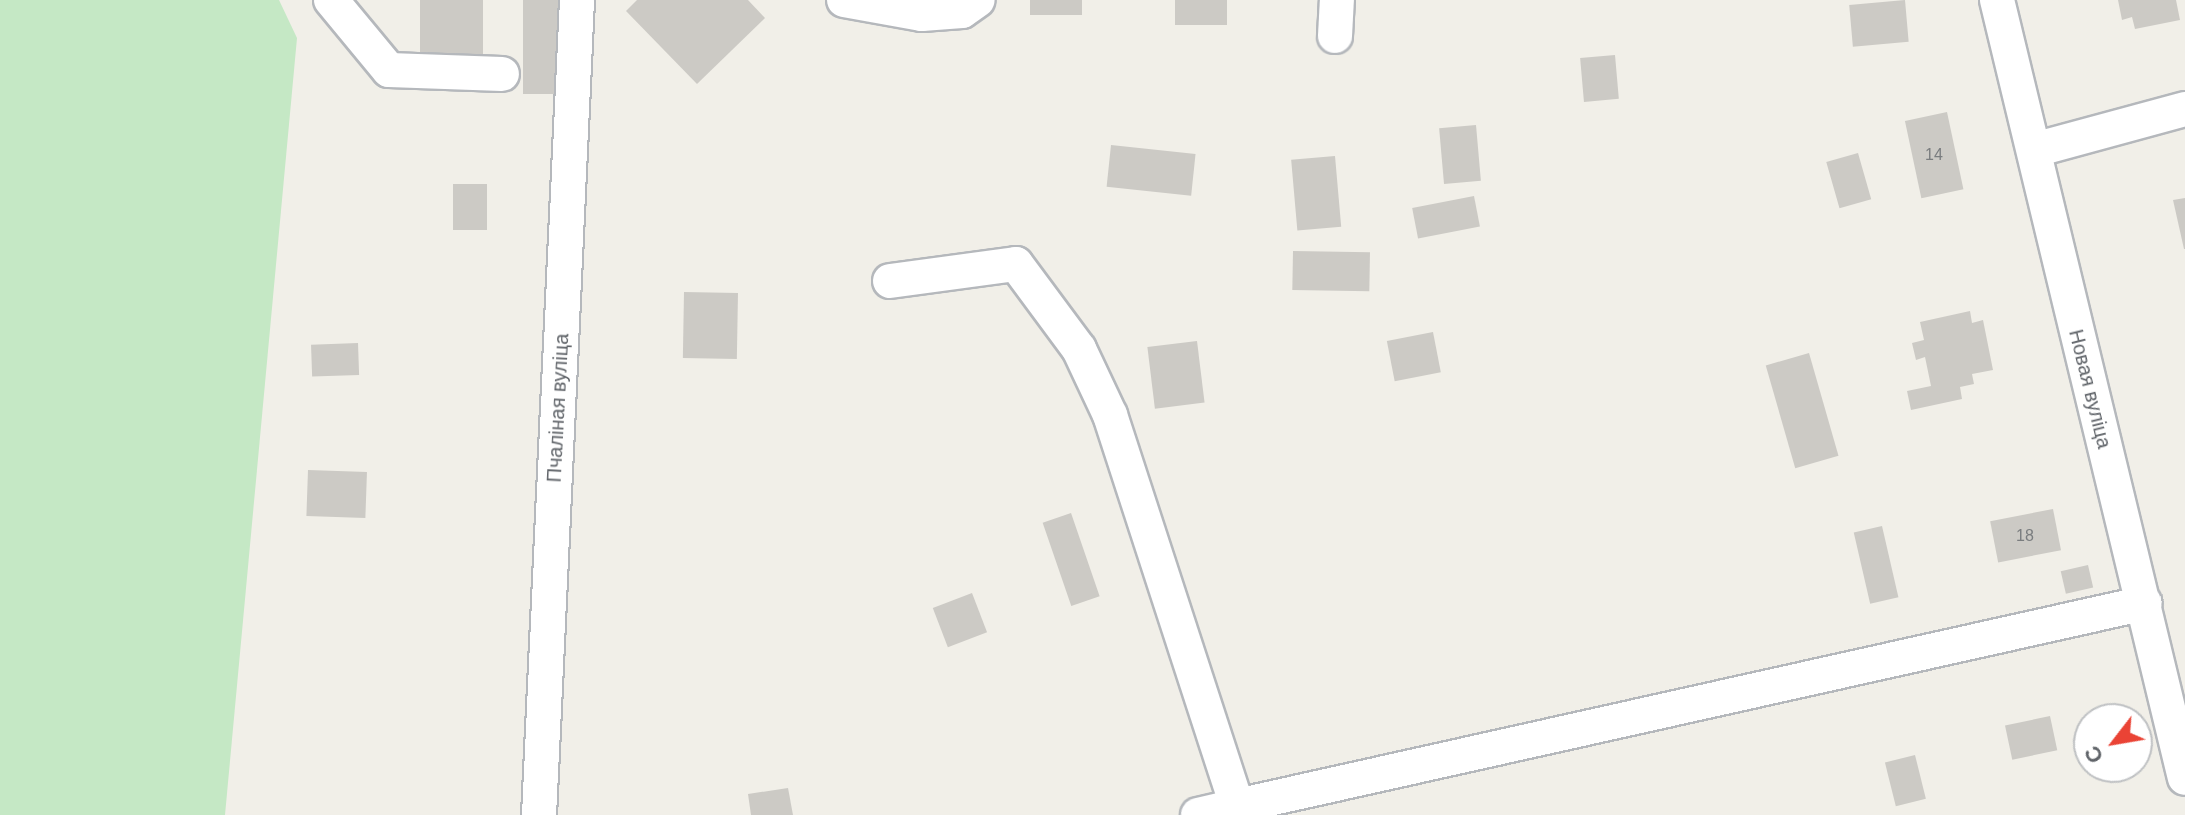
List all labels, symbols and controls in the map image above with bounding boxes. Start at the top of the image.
house number: 14 [1925,145,1943,165]
street label: Новая вуліца [2064,327,2116,451]
street label: Пчаліная вуліца [542,333,574,483]
house number: 18 [2016,526,2034,546]
north arrow [2073,703,2153,783]
text: С [2079,741,2109,768]

